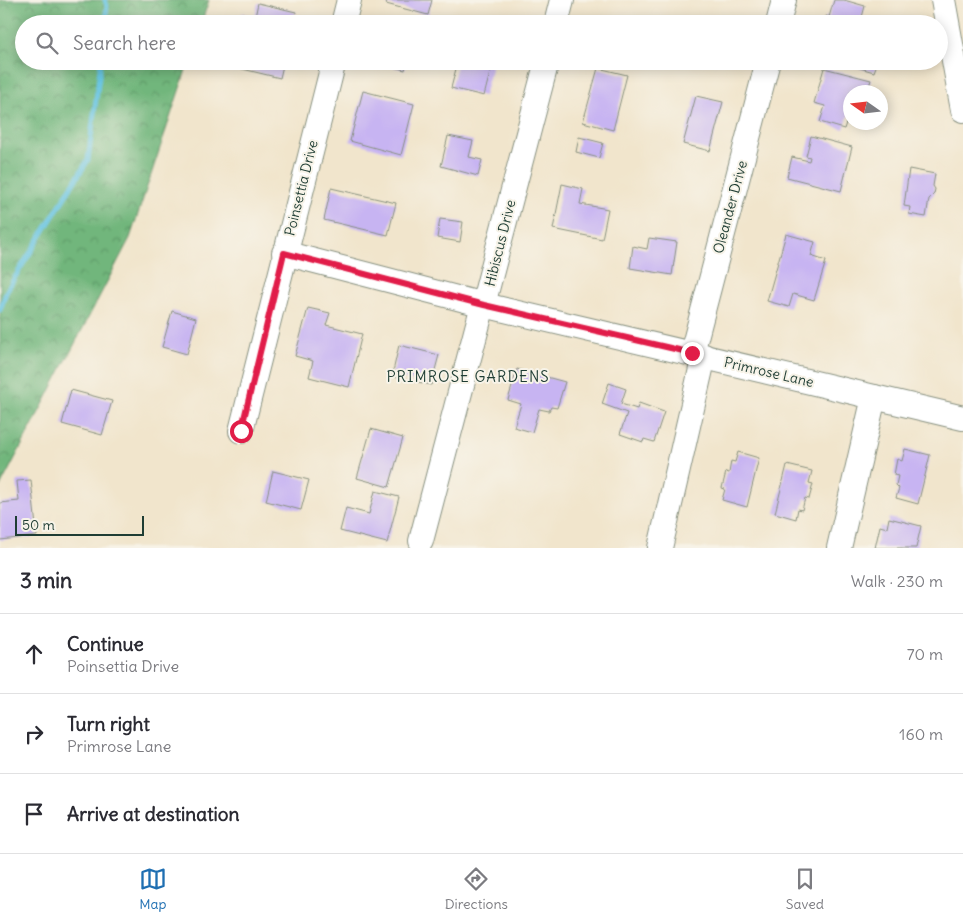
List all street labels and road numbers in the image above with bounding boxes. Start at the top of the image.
street label: Poinsettia Drive [280,138,322,238]
street label: Oleander Drive [709,159,751,255]
street label: Hibiscus Drive [481,198,519,288]
street label: Primrose Lane [722,353,816,391]

